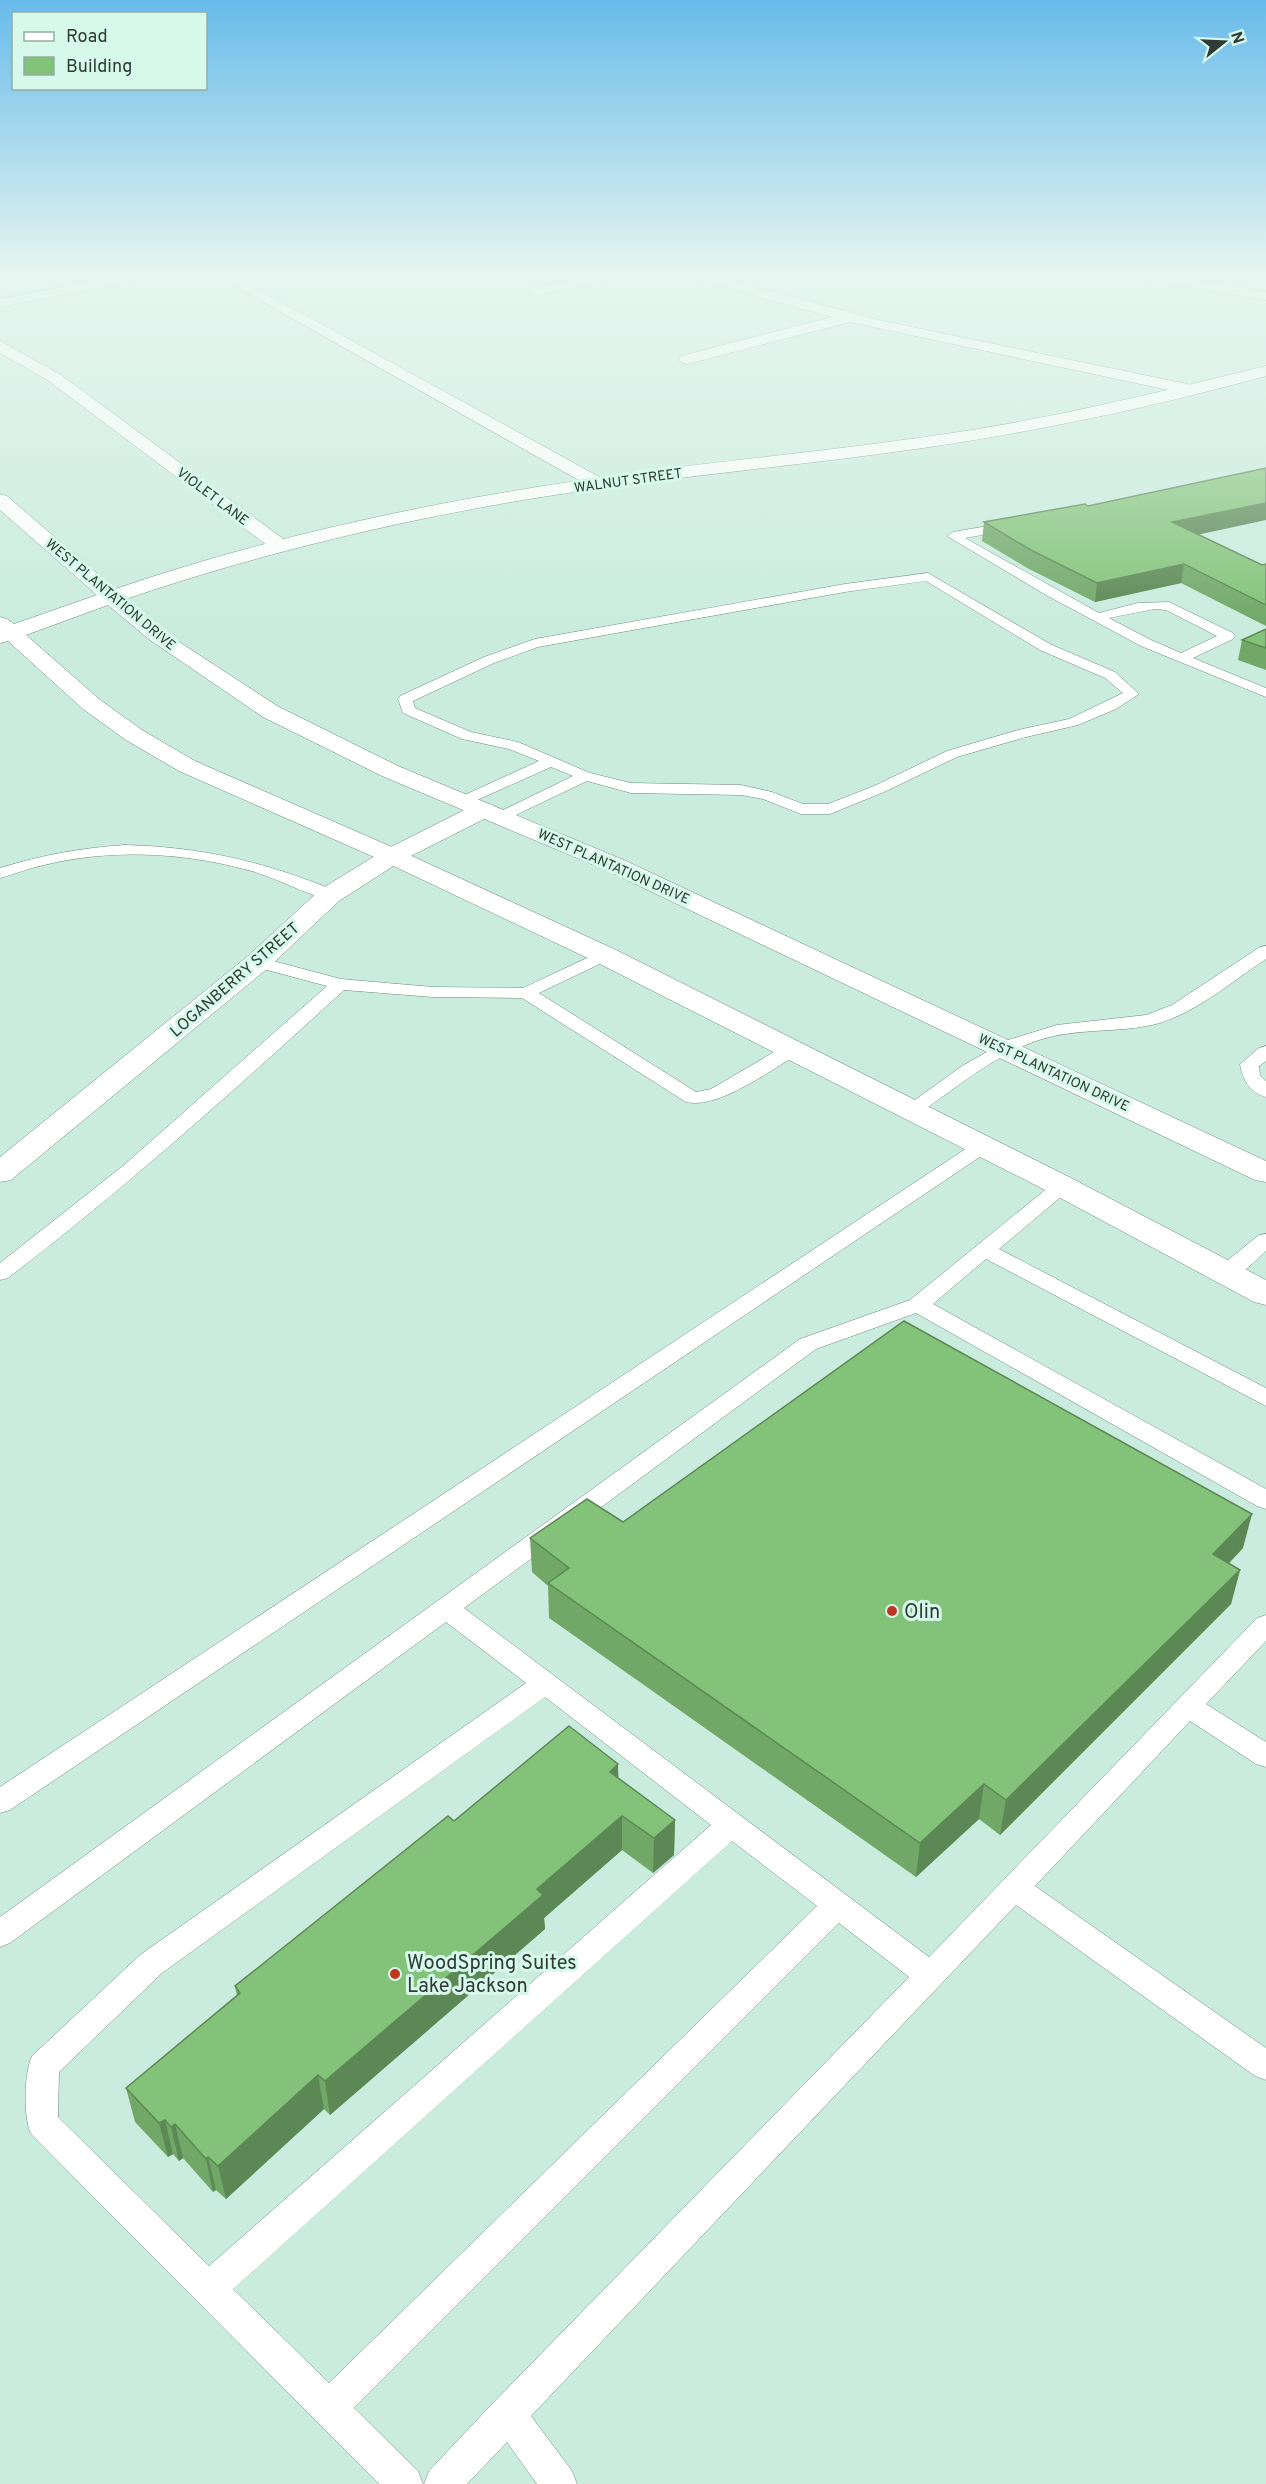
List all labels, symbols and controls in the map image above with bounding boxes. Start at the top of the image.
legend [12,12,207,90]
north arrow [1194,12,1254,72]
text: Road [66,26,108,49]
text: N [1225,29,1248,47]
text: Building [66,56,132,79]
street label: VIOLET LANE [173,465,251,530]
street label: WALNUT STREET [573,465,683,497]
street label: WEST PLANTATION DRIVE [42,536,179,655]
street label: WEST PLANTATION DRIVE [535,826,692,909]
street label: LOGANBERRY STREET [166,919,304,1042]
street label: WEST PLANTATION DRIVE [975,1031,1132,1116]
place label: Olin [904,1600,940,1626]
marker: Olin [885,1604,899,1618]
place label: WoodSpring Suites Lake Jackson [407,1951,577,2000]
marker: WoodSpring Suites Lake Jackson [388,1967,402,1981]

